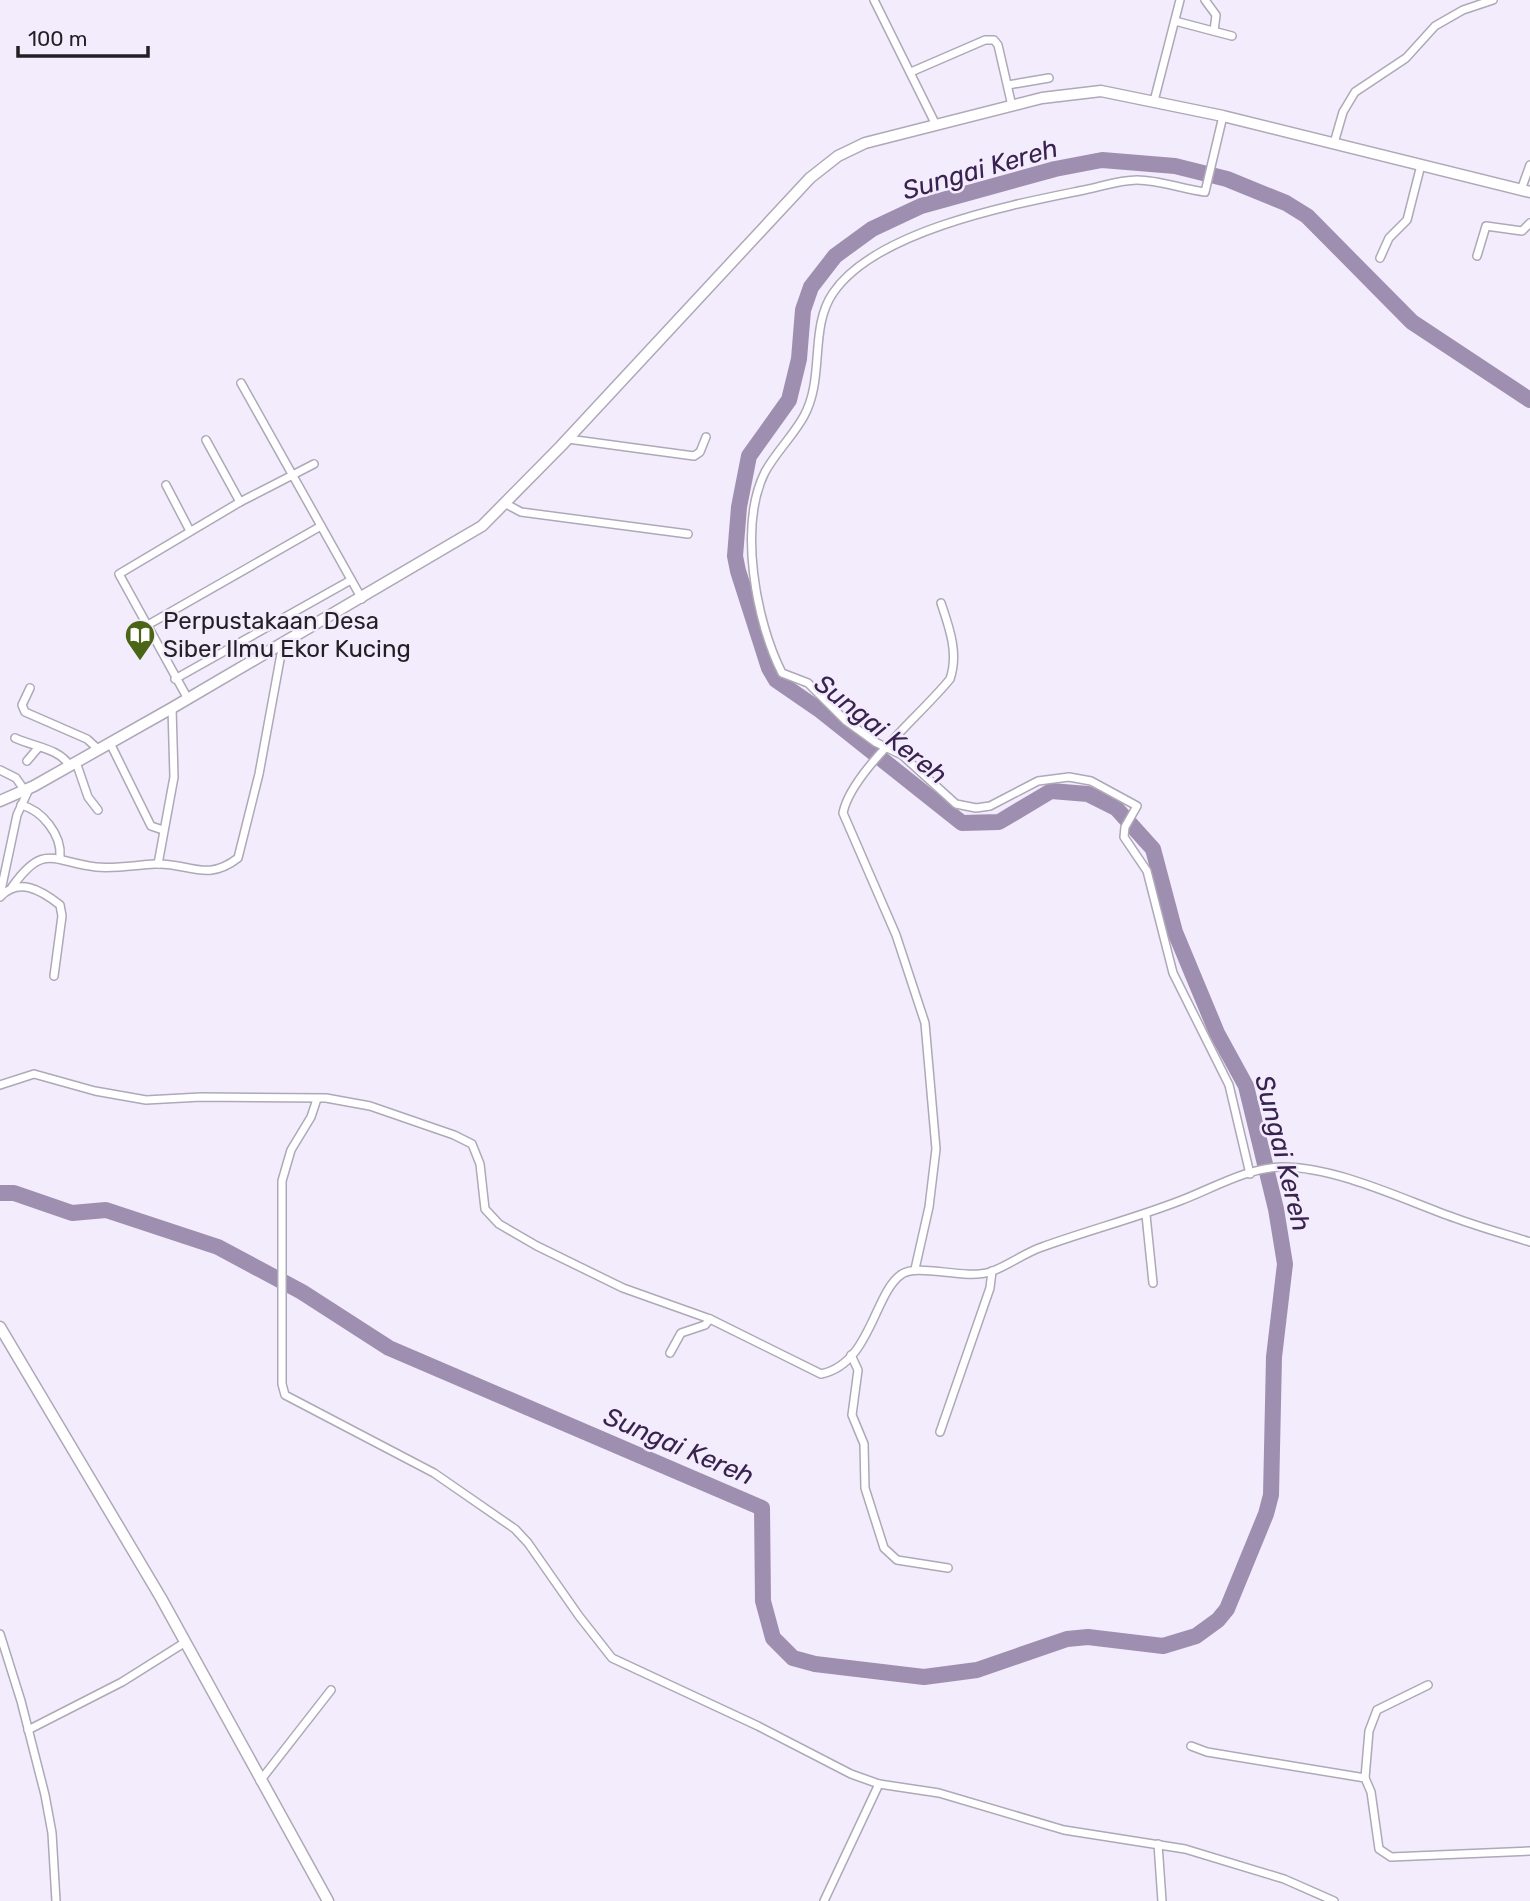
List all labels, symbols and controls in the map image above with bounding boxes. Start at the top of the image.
scale bar [18,14,147,58]
text: 100 m [28,26,87,51]
water label: Sungai Kereh [899,133,1061,206]
place label: Perpustakaan Desa Siber Ilmu Ekor Kucing [163,607,411,663]
library icon: Perpustakaan Desa Siber Ilmu Ekor Kucing [123,618,157,662]
water label: Sungai Kereh [808,668,953,791]
water label: Sungai Kereh [1248,1072,1317,1235]
water label: Sungai Kereh [599,1401,759,1492]

